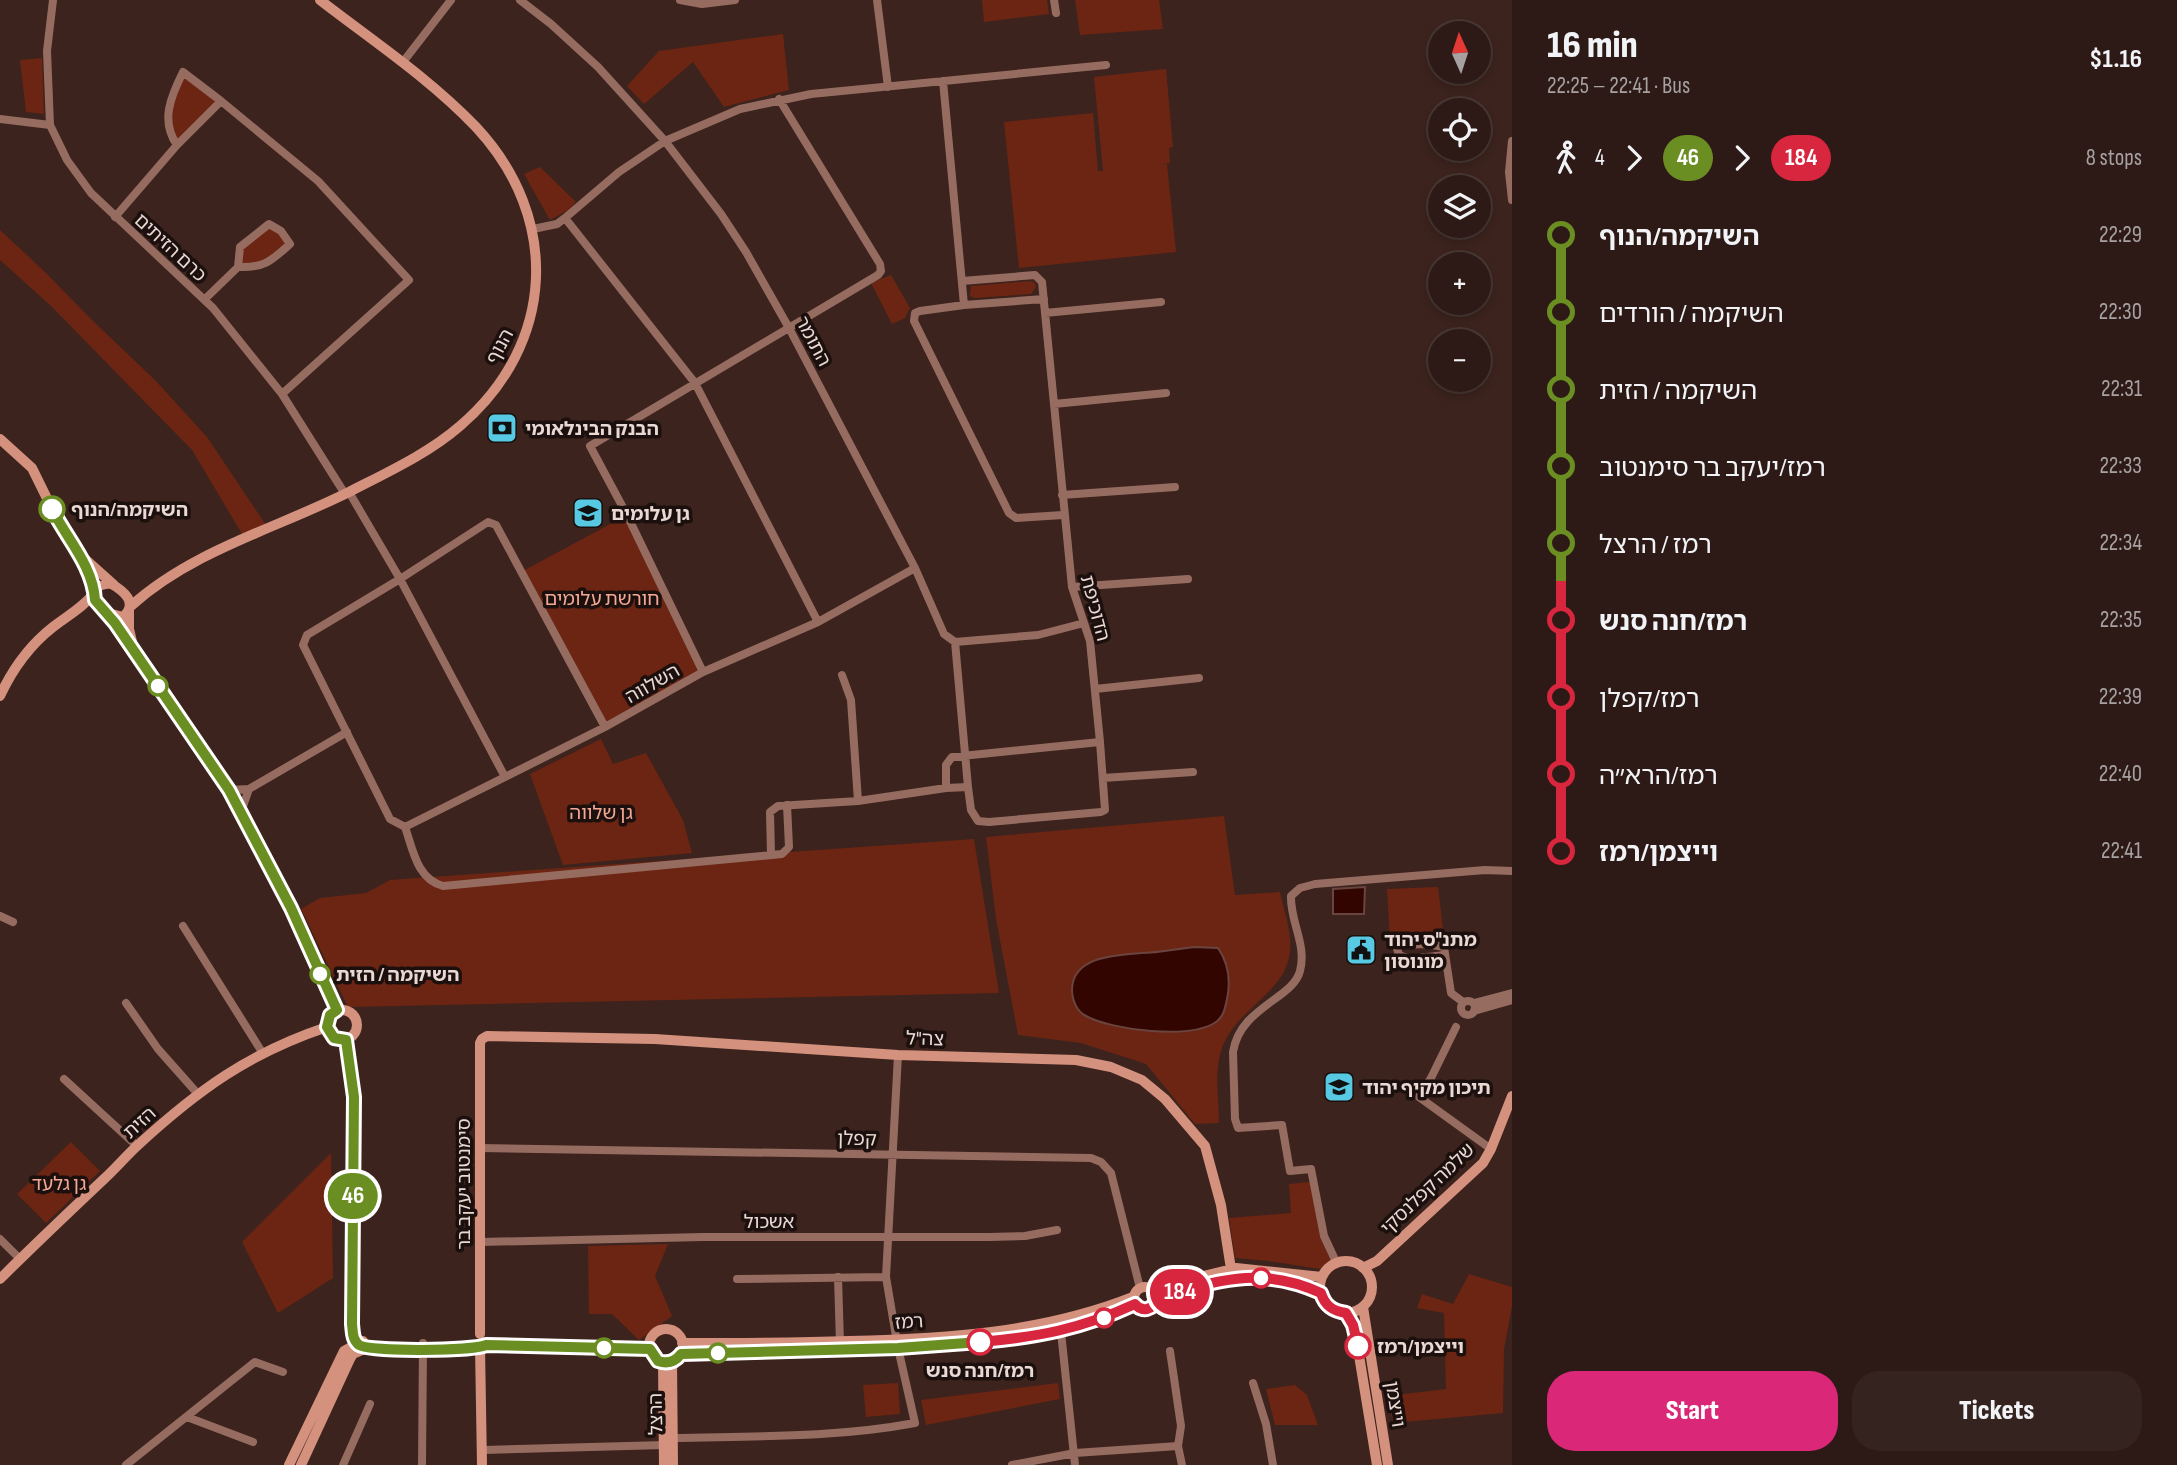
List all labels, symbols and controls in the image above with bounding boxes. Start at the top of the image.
north arrow [1428,21,1491,84]
map controls [1428,21,1491,392]
text: 16 min [1547,23,1638,68]
text: $1.16 [2089,44,2142,75]
text: 22:25 – 22:41 · Bus [1547,72,1690,100]
button: locate [1428,98,1491,161]
icon: walk [1547,139,1585,177]
icon: forward [1615,139,1653,177]
icon: forward [1723,139,1761,177]
text: 46 [1677,143,1699,172]
text: 184 [1785,143,1817,172]
text: 4 [1595,144,1605,172]
text: 8 stops [2086,144,2142,172]
button: layers [1428,175,1491,238]
street label: כרם הזיתים [129,209,211,287]
text: 22:29 [2099,221,2142,249]
text: השיקמה/הנוף [1599,222,1760,253]
button: + [1428,252,1491,315]
text: 22:30 [2099,298,2142,326]
text: השיקמה / הורדים [1599,299,1784,330]
street label: התומר [790,313,835,371]
street label: הנוף [482,325,519,368]
button: − [1428,329,1491,392]
text: 22:31 [2101,375,2142,403]
text: השיקמה / הזית [1599,376,1757,407]
bank icon: הבנק הבינלאומי [485,411,519,445]
place label: הבנק הבינלאומי [525,418,659,441]
text: 22:33 [2099,452,2142,480]
text: רמז/יעקב בר סימנטוב [1599,453,1826,484]
marker: השיקמה/הנוף [39,496,65,522]
school or university icon: גן עלומים [571,496,605,530]
place label: השיקמה/הנוף [71,499,188,522]
place label: גן עלומים [611,503,690,526]
text: 22:34 [2099,529,2142,557]
text: רמז / הרצל [1599,530,1712,561]
street label: הדוכיפת [1075,573,1114,644]
park label: חורשת עלומים [544,588,660,611]
text: 22:35 [2100,606,2142,634]
text: רמז/חנה סנש [1599,607,1747,638]
street label: השלווה [621,660,684,709]
unlabelled marker [148,676,168,696]
text: 22:39 [2099,683,2142,711]
text: רמז/קפלן [1599,684,1700,715]
text: 22:40 [2099,760,2142,788]
text: רמז/הרא״ה [1599,761,1718,792]
park label: גן שלווה [569,802,633,825]
text: 22:41 [2101,837,2142,865]
text: וייצמן/רמז [1599,838,1718,869]
place label: מתנ"ס יהוד מונוסון [1384,929,1477,974]
public building icon: מתנ"ס יהוד מונוסון [1344,933,1378,967]
marker: השיקמה / הזית [310,964,330,984]
place label: השיקמה / הזית [336,964,459,987]
street label: צה"ל [906,1027,944,1052]
school or university icon: תיכון מקיף יהוד [1322,1070,1356,1104]
place label: תיכון מקיף יהוד [1362,1077,1491,1100]
street label: הזית [119,1102,161,1144]
street label: סימנטוב יעקב בר [453,1118,476,1250]
street label: קפלן [837,1128,877,1151]
street label: שלמה קפלנסקי [1376,1139,1480,1239]
park label: גן גלעד [32,1173,86,1196]
line badge: 46 [322,1173,384,1219]
text: 46 [342,1181,364,1210]
street label: אשכול [744,1211,794,1234]
unlabelled marker [1251,1268,1271,1288]
line badge: 184 [1140,1269,1220,1315]
text: 184 [1164,1277,1196,1306]
unlabelled marker [1094,1308,1114,1328]
street label: רמז [894,1310,924,1335]
marker: רמז/חנה סנש [967,1329,993,1355]
marker: וייצמן/רמז [1345,1333,1371,1359]
place label: וייצמן/רמז [1377,1336,1464,1359]
unlabelled marker [594,1338,614,1358]
unlabelled marker [708,1343,728,1363]
place label: רמז/חנה סנש [926,1360,1034,1383]
button: Start [1547,1371,1838,1451]
button: Tickets [1852,1371,2142,1451]
street label: וייצמן [1380,1380,1409,1429]
street label: הרצל [645,1393,668,1435]

